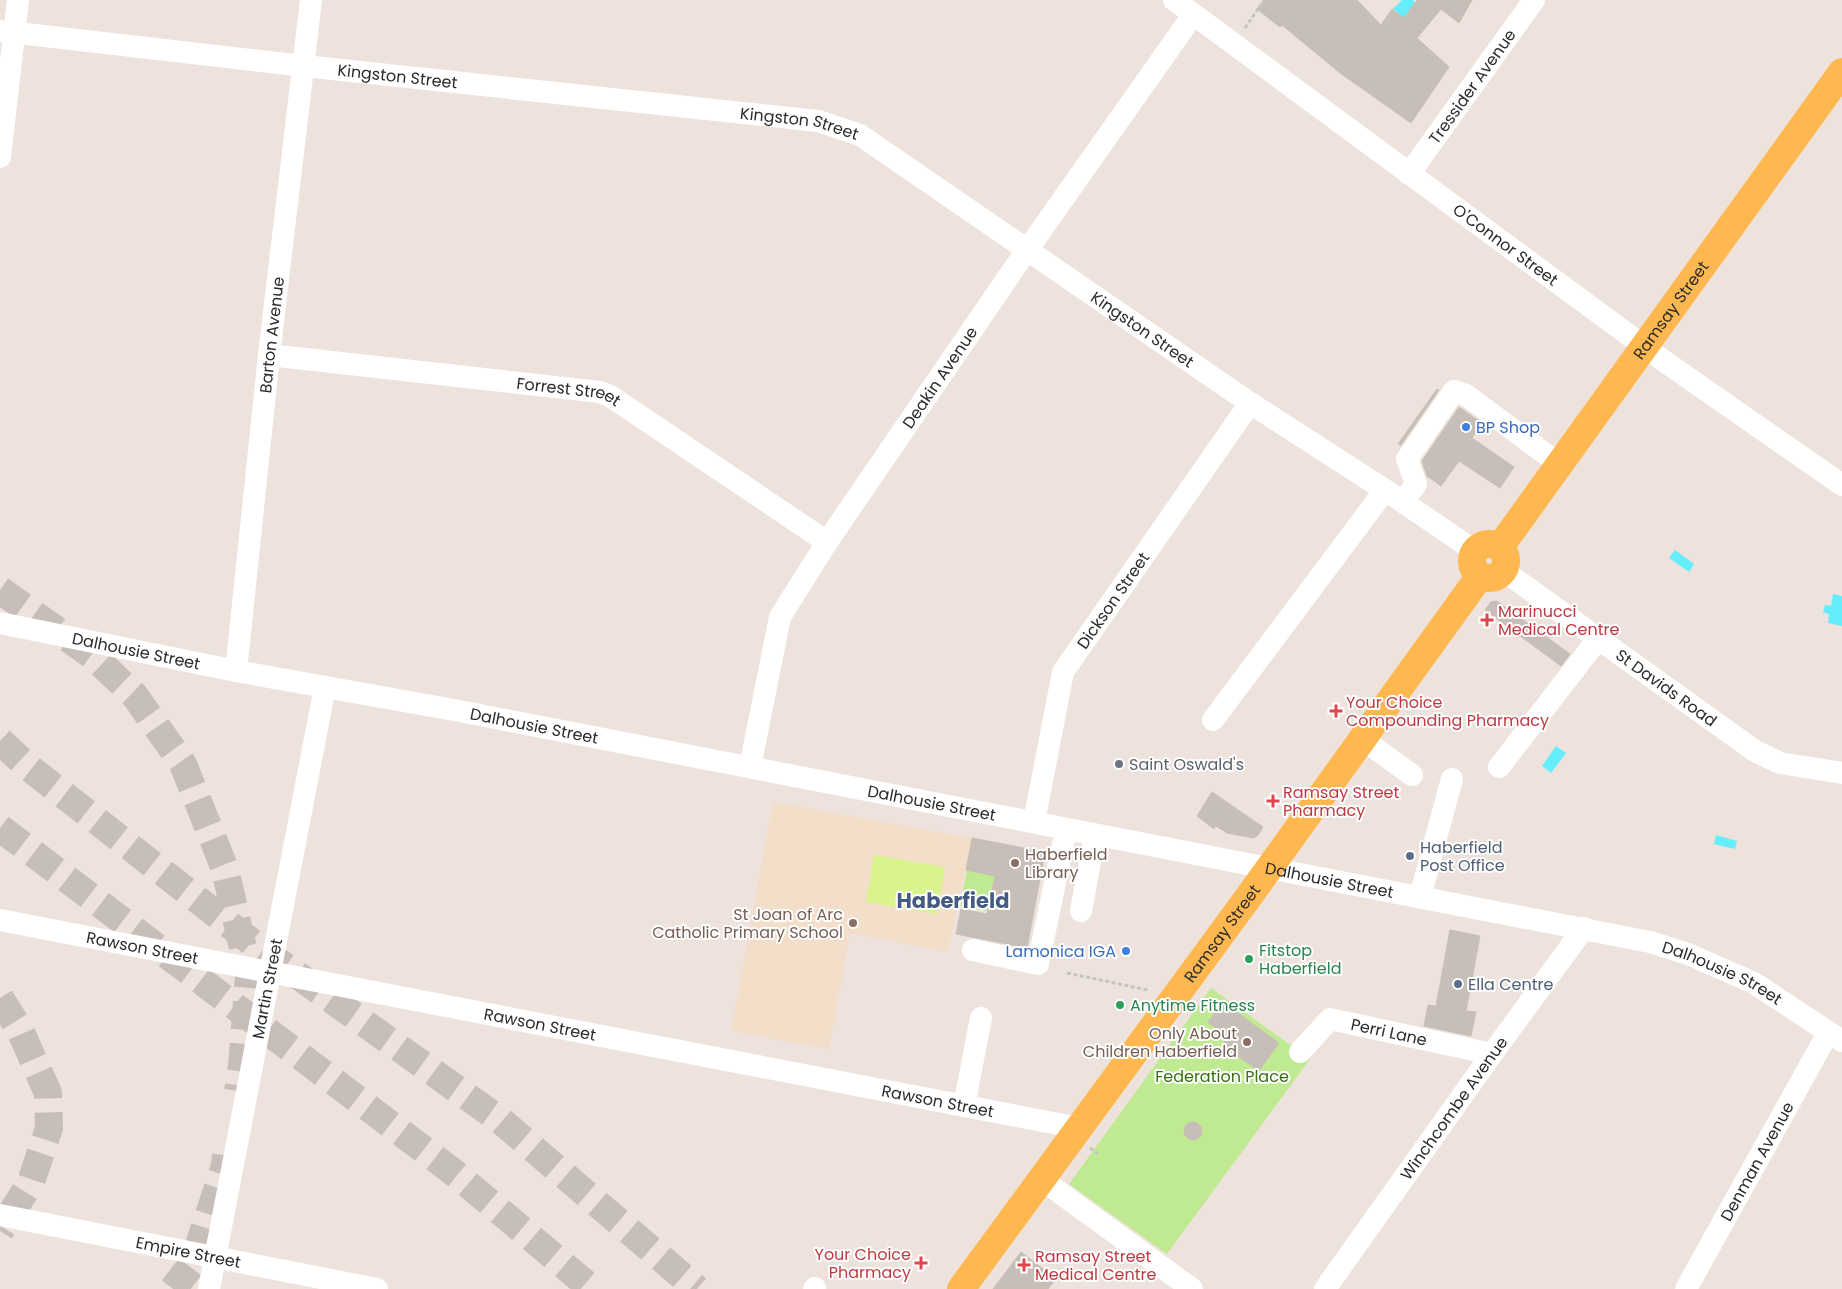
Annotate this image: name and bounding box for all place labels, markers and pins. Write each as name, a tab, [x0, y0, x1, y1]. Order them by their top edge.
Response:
place label: BP Shop	[1476, 416, 1540, 439]
marker: BP Shop	[1460, 421, 1472, 433]
place label: Marinucci Medical Centre	[1498, 600, 1619, 641]
marker: Marinucci Medical Centre	[1480, 613, 1494, 627]
place label: Your Choice Compounding Pharmacy	[1346, 691, 1549, 732]
marker: Your Choice Compounding Pharmacy	[1330, 705, 1342, 717]
place label: Saint Oswald's	[1129, 753, 1244, 776]
marker: Saint Oswald's	[1113, 758, 1125, 770]
place label: Ramsay Street Pharmacy	[1283, 781, 1399, 822]
marker: Ramsay Street Pharmacy	[1267, 795, 1279, 807]
place label: Haberfield Post Office	[1420, 836, 1505, 877]
place label: Haberfield Library	[1025, 843, 1107, 884]
marker: Haberfield Post Office	[1404, 850, 1416, 862]
marker: Haberfield Library	[1009, 857, 1021, 869]
place label: St Joan of Arc Catholic Primary School	[652, 903, 843, 944]
marker: St Joan of Arc Catholic Primary School	[847, 917, 859, 929]
place label: Fitstop Haberfield	[1259, 939, 1341, 980]
place label: Lamonica IGA	[1005, 940, 1116, 963]
marker: Lamonica IGA	[1120, 945, 1132, 957]
marker: Fitstop Haberfield	[1243, 953, 1255, 965]
place label: Ella Centre	[1468, 973, 1553, 996]
marker: Ella Centre	[1452, 978, 1464, 990]
place label: Anytime Fitness	[1130, 994, 1255, 1017]
marker: Anytime Fitness	[1114, 999, 1126, 1011]
place label: Only About Children Haberfield	[1083, 1022, 1237, 1063]
marker: Only About Children Haberfield	[1241, 1036, 1253, 1048]
place label: Your Choice Pharmacy	[815, 1243, 911, 1284]
place label: Ramsay Street Medical Centre	[1035, 1245, 1156, 1286]
marker: Your Choice Pharmacy	[915, 1257, 927, 1269]
marker: Ramsay Street Medical Centre	[1017, 1258, 1031, 1272]

